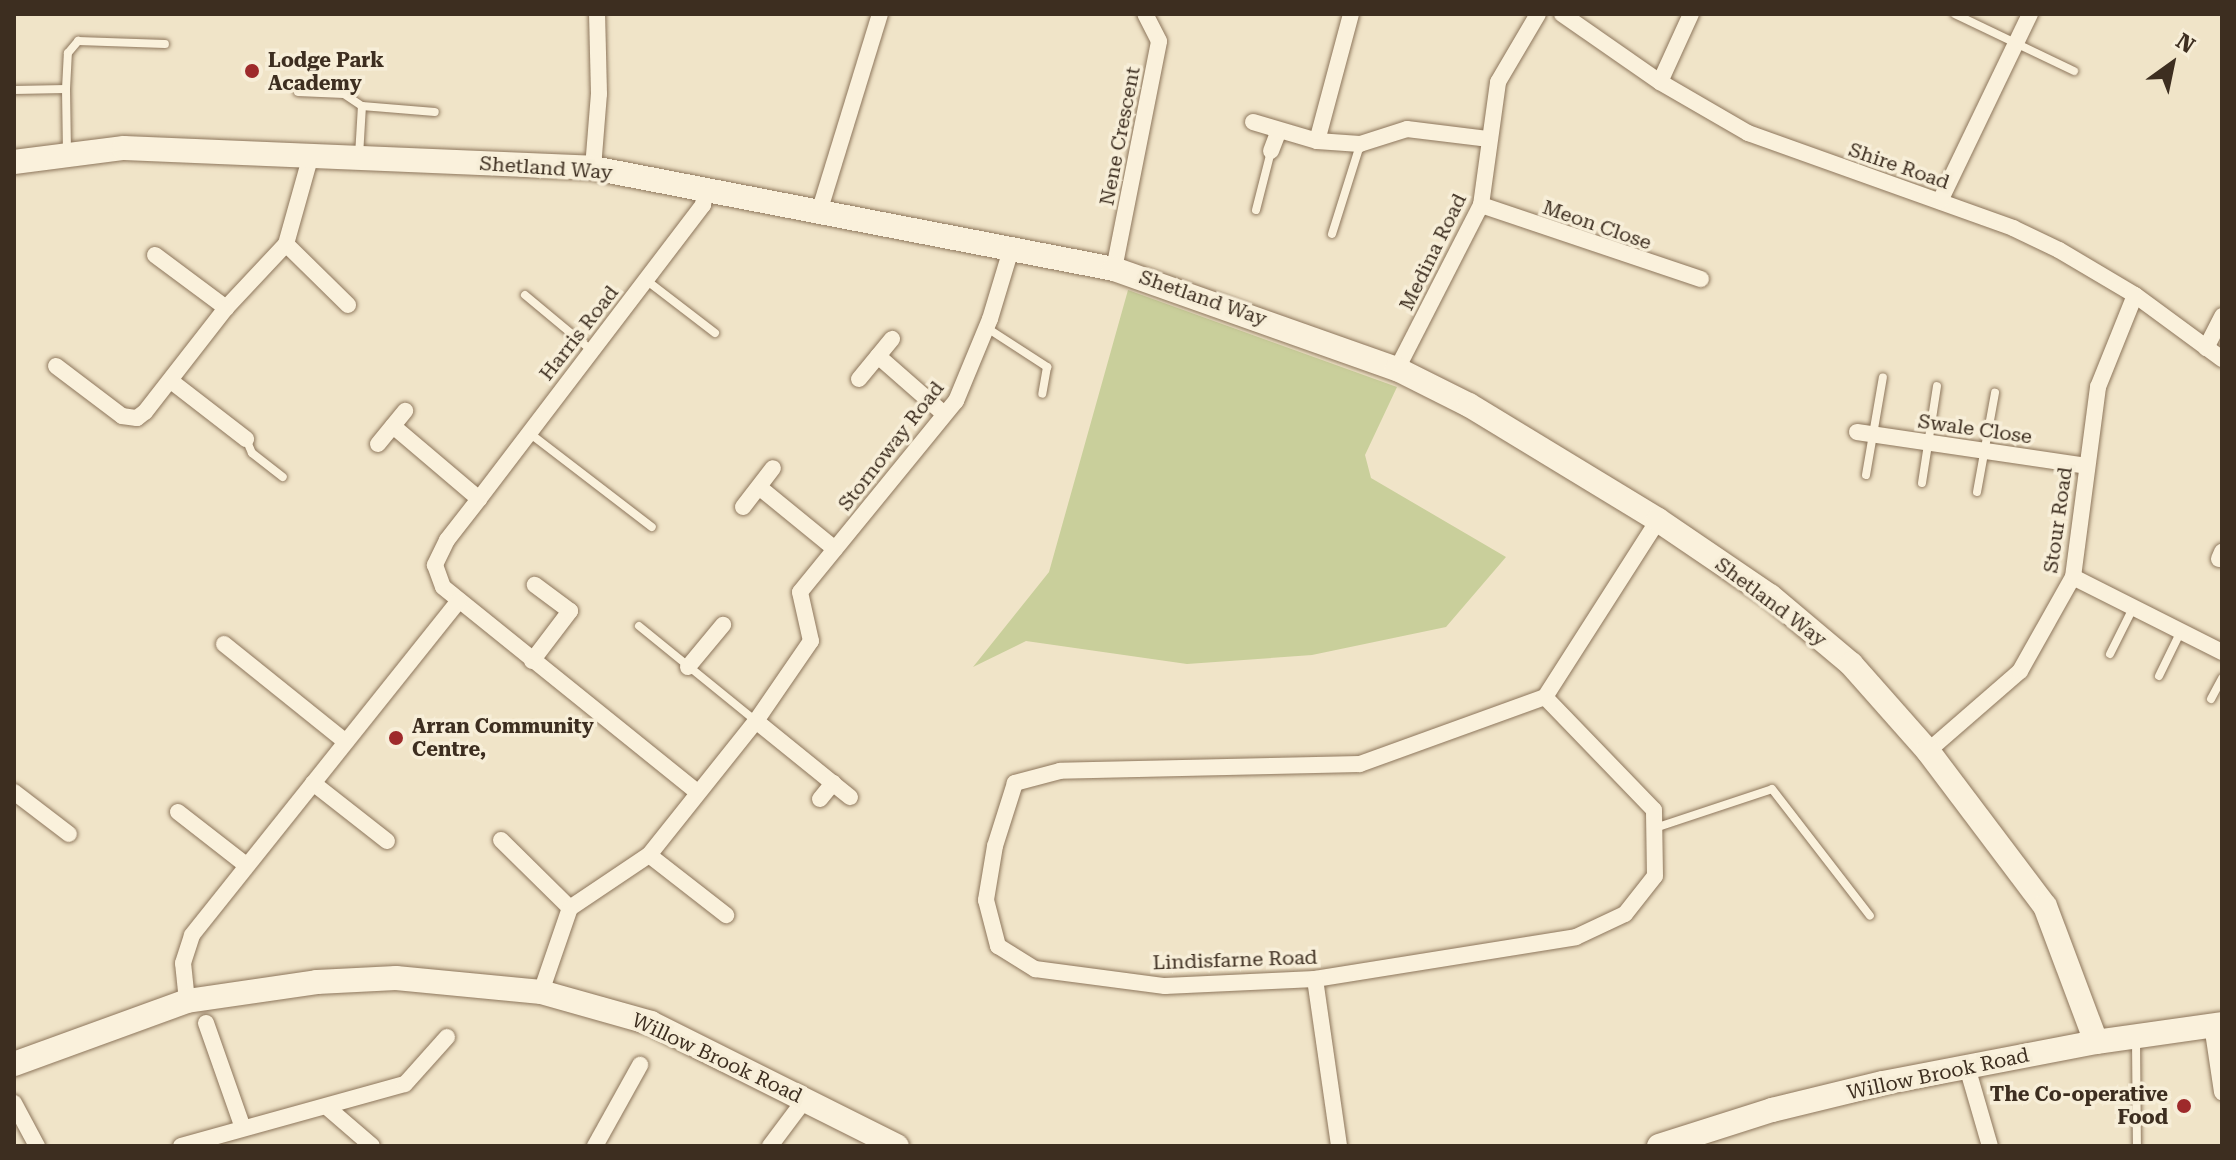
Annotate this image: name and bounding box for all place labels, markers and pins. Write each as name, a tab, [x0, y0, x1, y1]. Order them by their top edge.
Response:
place label: Lodge Park Academy	[268, 48, 384, 95]
marker: Lodge Park Academy	[243, 62, 261, 80]
place label: Arran Community Centre,	[412, 714, 594, 761]
marker: Arran Community Centre,	[387, 729, 405, 747]
place label: The Co-operative Food	[1990, 1082, 2168, 1129]
marker: The Co-operative Food	[2175, 1097, 2193, 1115]

